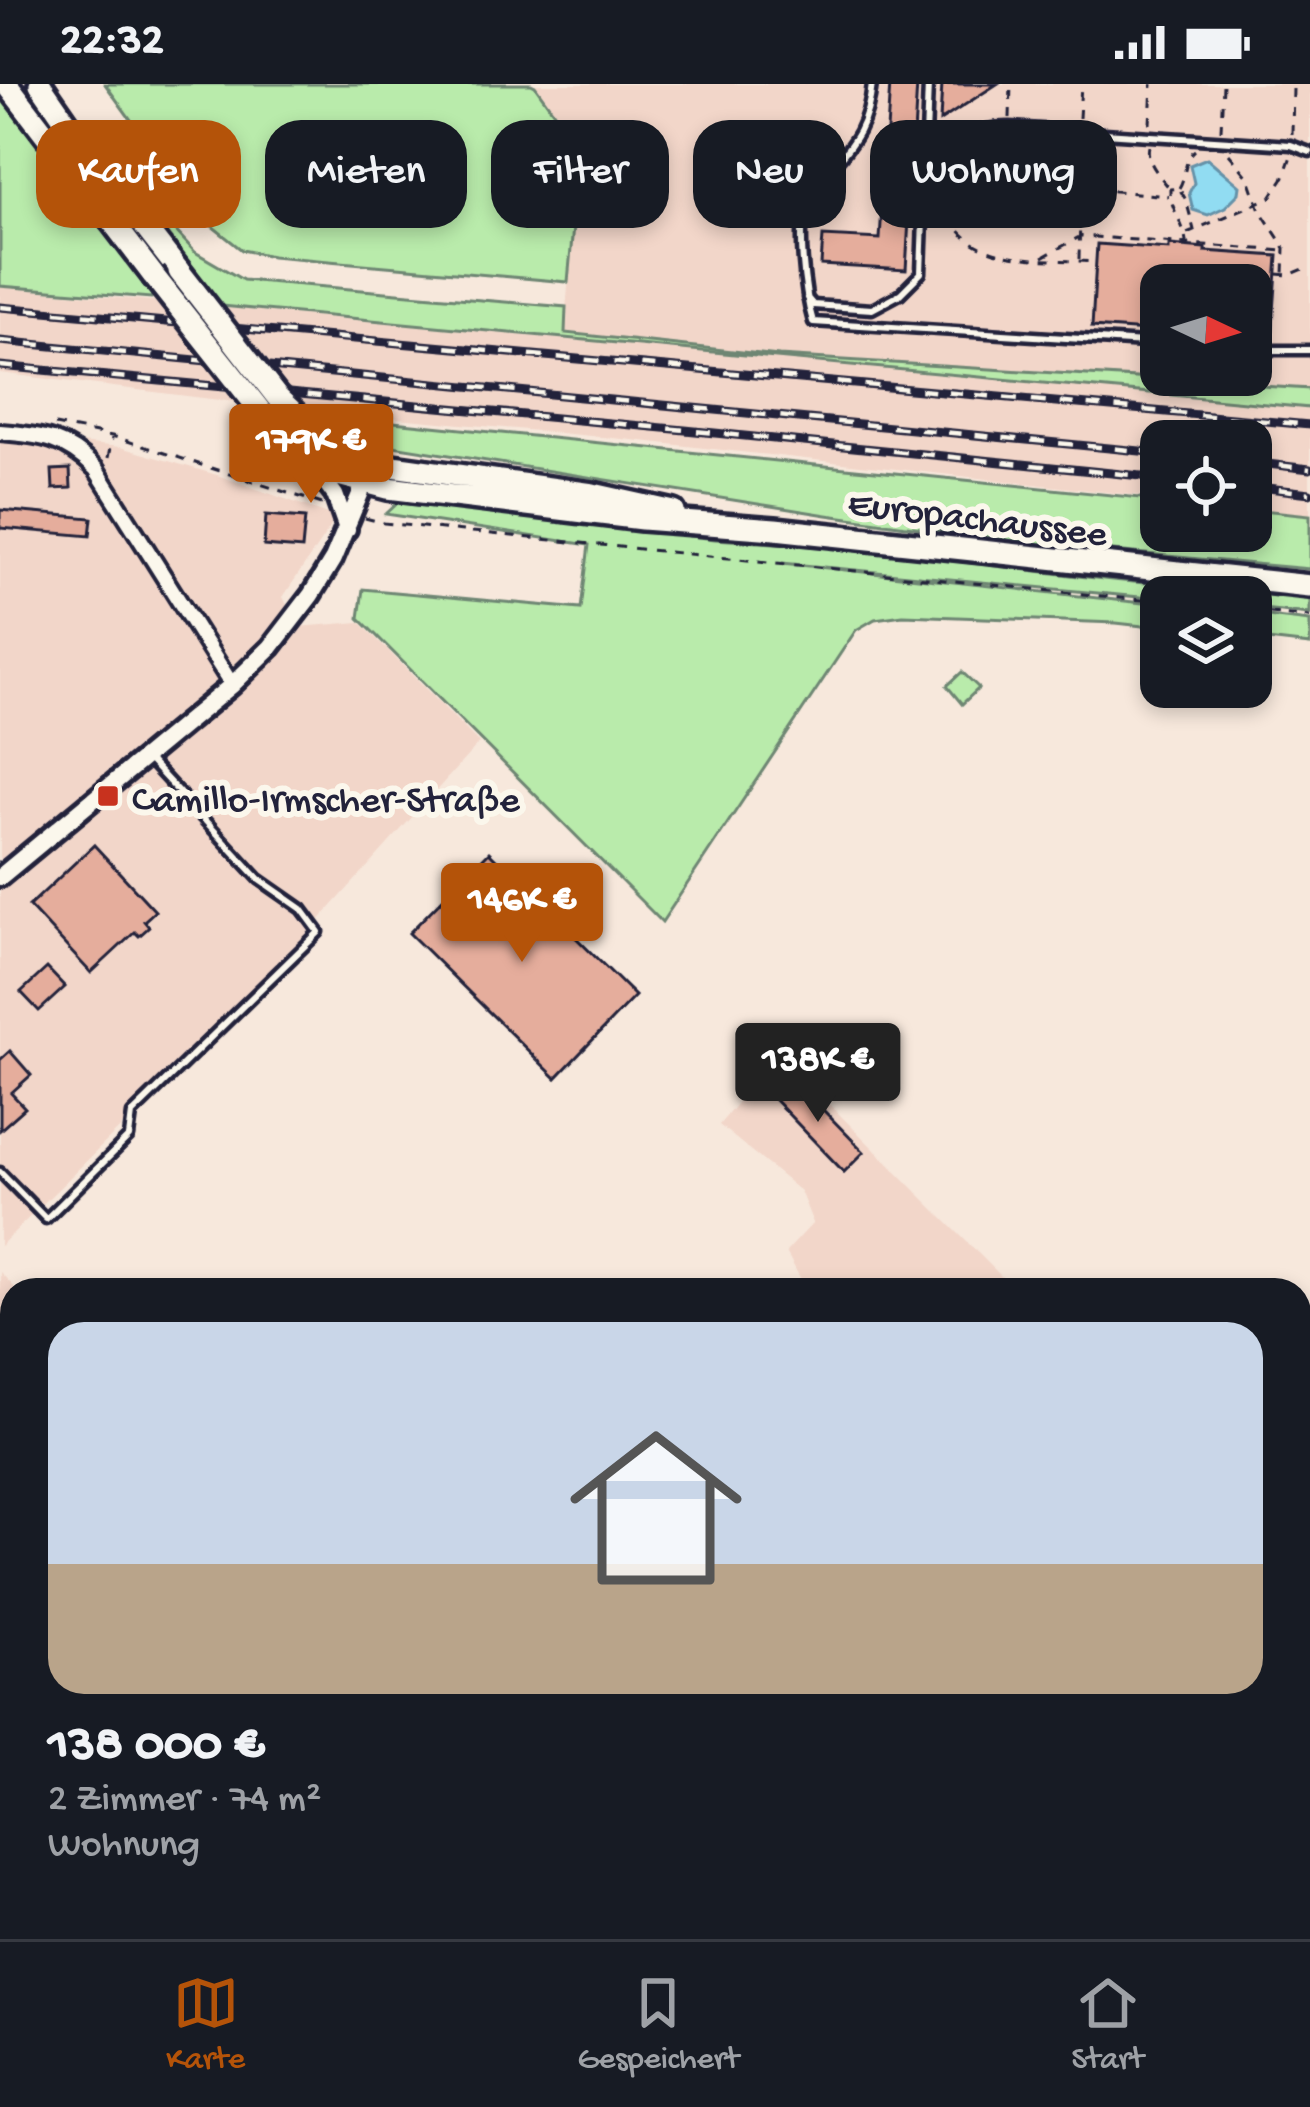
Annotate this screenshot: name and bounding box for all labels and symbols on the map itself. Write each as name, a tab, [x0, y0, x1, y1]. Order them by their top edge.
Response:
north arrow	[1140, 264, 1272, 396]
pin: 179K €	[213, 404, 409, 506]
street label: Europachaussee	[845, 483, 1110, 561]
place label: Camillo-Irmscher-Straße	[132, 780, 520, 826]
marker: Camillo-Irmscher-Straße	[95, 783, 121, 809]
pin: 146K €	[424, 863, 620, 965]
pin: 138K €	[720, 1023, 916, 1125]

